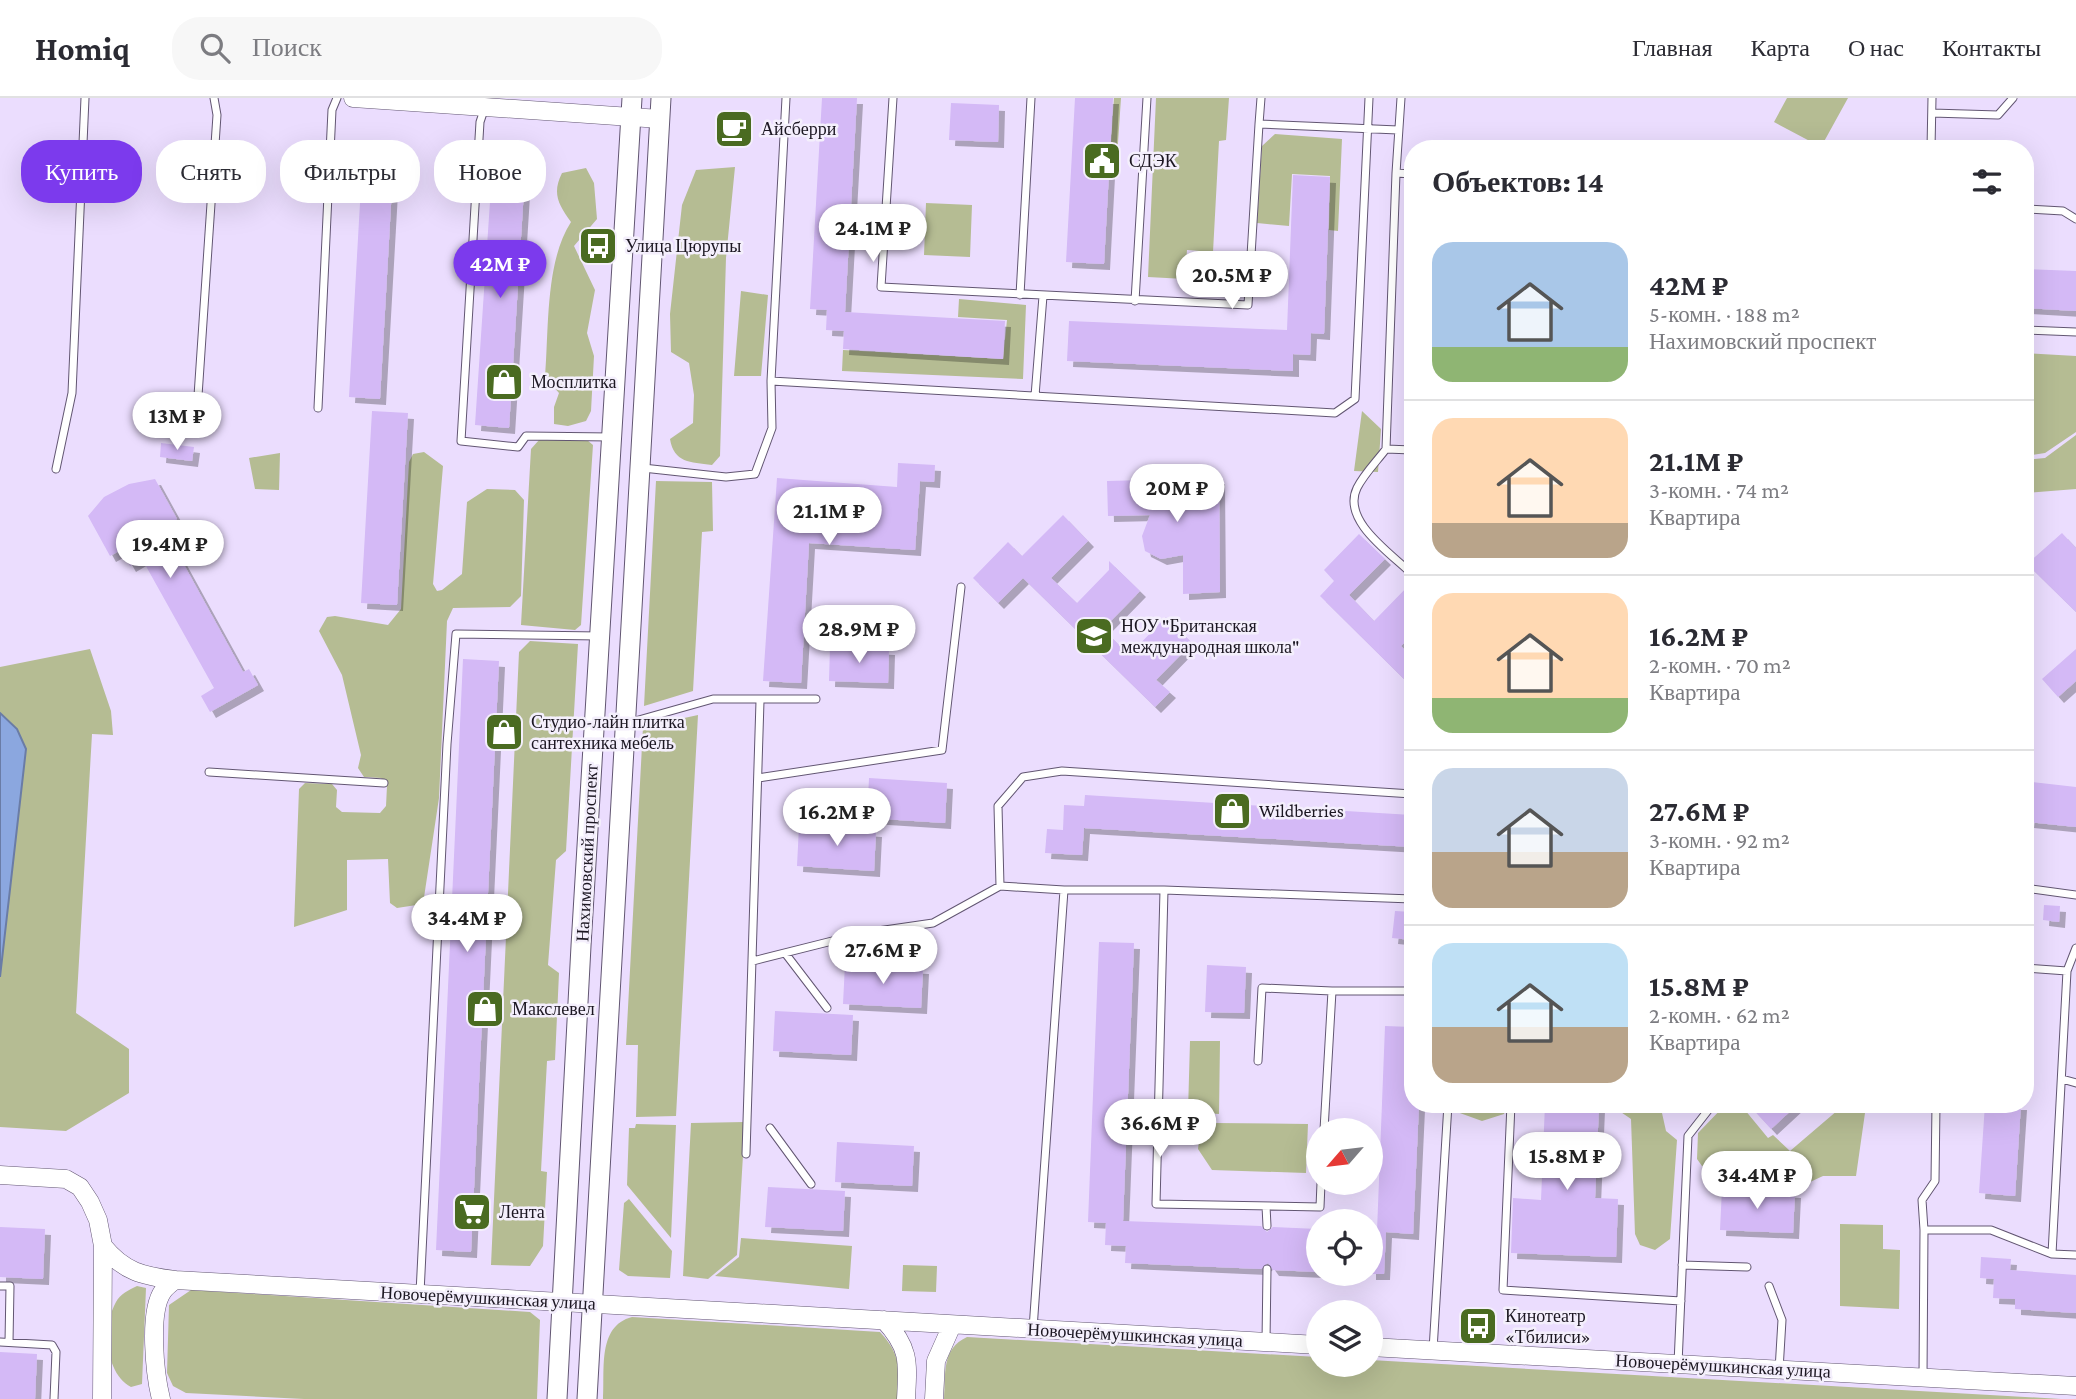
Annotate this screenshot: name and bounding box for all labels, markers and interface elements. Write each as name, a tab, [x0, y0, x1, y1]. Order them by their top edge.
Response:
search box	[172, 17, 662, 80]
icon: search	[196, 29, 234, 67]
text: Homiq	[35, 30, 130, 67]
text: Поиск	[252, 33, 322, 62]
text: Главная	[1632, 34, 1713, 61]
text: Карта	[1751, 34, 1810, 61]
text: О нас	[1848, 34, 1904, 61]
text: Контакты	[1942, 34, 2041, 61]
cafe icon: Айсберри	[713, 108, 755, 150]
place label: Айсберри	[761, 119, 837, 139]
chip: Купить	[21, 140, 142, 203]
chip: Снять	[156, 140, 266, 203]
chip: Фильтры	[280, 140, 420, 203]
chip: Новое	[434, 140, 546, 203]
public building icon: СДЭК	[1081, 140, 1123, 182]
place label: СДЭК	[1129, 151, 1178, 171]
icon: filters	[1968, 163, 2006, 201]
text: Объектов: 14	[1432, 165, 1604, 198]
pin: 24.1M ₽	[808, 204, 938, 264]
text: 24.1M ₽	[835, 214, 911, 240]
bus stop icon: Улица Цюрупы	[577, 225, 619, 267]
place label: Улица Цюрупы	[625, 236, 741, 256]
pin: 42M ₽	[451, 240, 549, 300]
text: 42M ₽	[469, 250, 531, 276]
pin: 20.5M ₽	[1167, 252, 1297, 311]
text: 20.5M ₽	[1192, 261, 1272, 287]
text: 42M ₽	[1649, 268, 1729, 301]
icon: home	[1488, 270, 1572, 354]
text: 5-комн. · 188 m²	[1649, 301, 1800, 327]
text: Нахимовский проспект	[1649, 328, 1876, 354]
shop icon: Мосплитка	[483, 361, 525, 403]
place label: Мосплитка	[531, 372, 617, 392]
pin: 13M ₽	[128, 392, 226, 452]
text: 13M ₽	[148, 402, 206, 428]
text: 21.1M ₽	[1649, 444, 1744, 477]
icon: home	[1488, 446, 1572, 530]
pin: 20M ₽	[1128, 464, 1226, 524]
text: 20M ₽	[1146, 474, 1208, 500]
text: 3-комн. · 74 m²	[1649, 477, 1789, 503]
pin: 21.1M ₽	[764, 488, 894, 547]
text: 21.1M ₽	[793, 497, 865, 523]
text: Квартира	[1649, 504, 1740, 530]
pin: 19.4M ₽	[105, 520, 235, 580]
text: 19.4M ₽	[132, 530, 208, 556]
pin: 28.9M ₽	[794, 606, 924, 665]
text: 28.9M ₽	[819, 615, 899, 641]
school or university icon: НОУ "Британская международная школа"	[1073, 615, 1115, 657]
place label: НОУ "Британская международная школа"	[1121, 616, 1299, 657]
text: 16.2M ₽	[1649, 619, 1748, 652]
icon: home	[1488, 621, 1572, 705]
text: 2-комн. · 70 m²	[1649, 652, 1791, 678]
text: Квартира	[1649, 679, 1740, 705]
shop icon: Студио-лайн плитка сантехника мебель	[483, 711, 525, 753]
place label: Студио-лайн плитка сантехника мебель	[531, 712, 685, 753]
street label: Нахимовский проспект	[572, 764, 602, 942]
pin: 16.2M ₽	[772, 788, 902, 848]
shop icon: Wildberries	[1211, 790, 1253, 832]
text: 27.6M ₽	[1649, 794, 1750, 827]
icon: home	[1488, 796, 1572, 880]
text: 16.2M ₽	[799, 798, 875, 824]
place label: Wildberries	[1259, 801, 1344, 821]
text: 3-комн. · 92 m²	[1649, 827, 1790, 853]
text: Квартира	[1649, 854, 1740, 880]
pin: 34.4M ₽	[402, 894, 532, 954]
text: 34.4M ₽	[427, 904, 507, 930]
pin: 27.6M ₽	[818, 926, 948, 986]
text: 27.6M ₽	[844, 936, 922, 962]
text: 15.8M ₽	[1649, 969, 1749, 1002]
icon: home	[1488, 971, 1572, 1055]
shop icon: Макслевел	[464, 988, 506, 1030]
place label: Макслевел	[512, 999, 595, 1019]
text: 2-комн. · 62 m²	[1649, 1002, 1790, 1028]
text: Квартира	[1649, 1029, 1740, 1055]
pin: 36.6M ₽	[1095, 1100, 1225, 1159]
text: 36.6M ₽	[1120, 1109, 1200, 1135]
north arrow	[1306, 1118, 1382, 1195]
map controls	[1306, 1118, 1383, 1377]
pin: 15.8M ₽	[1502, 1132, 1632, 1192]
text: 15.8M ₽	[1529, 1142, 1605, 1168]
pin: 34.4M ₽	[1692, 1152, 1822, 1211]
text: 34.4M ₽	[1717, 1161, 1797, 1187]
supermarket icon: Лента	[451, 1191, 493, 1233]
place label: Лента	[499, 1202, 545, 1222]
button: locate	[1306, 1209, 1383, 1286]
street label: Новочерёмушкинская улица	[380, 1282, 596, 1314]
button: layers	[1306, 1300, 1383, 1377]
bus stop icon: Кинотеатр «Тбилиси»	[1457, 1305, 1499, 1347]
place label: Кинотеатр «Тбилиси»	[1505, 1306, 1591, 1347]
street label: Новочерёмушкинская улица	[1027, 1319, 1243, 1351]
street label: Новочерёмушкинская улица	[1615, 1350, 1831, 1382]

